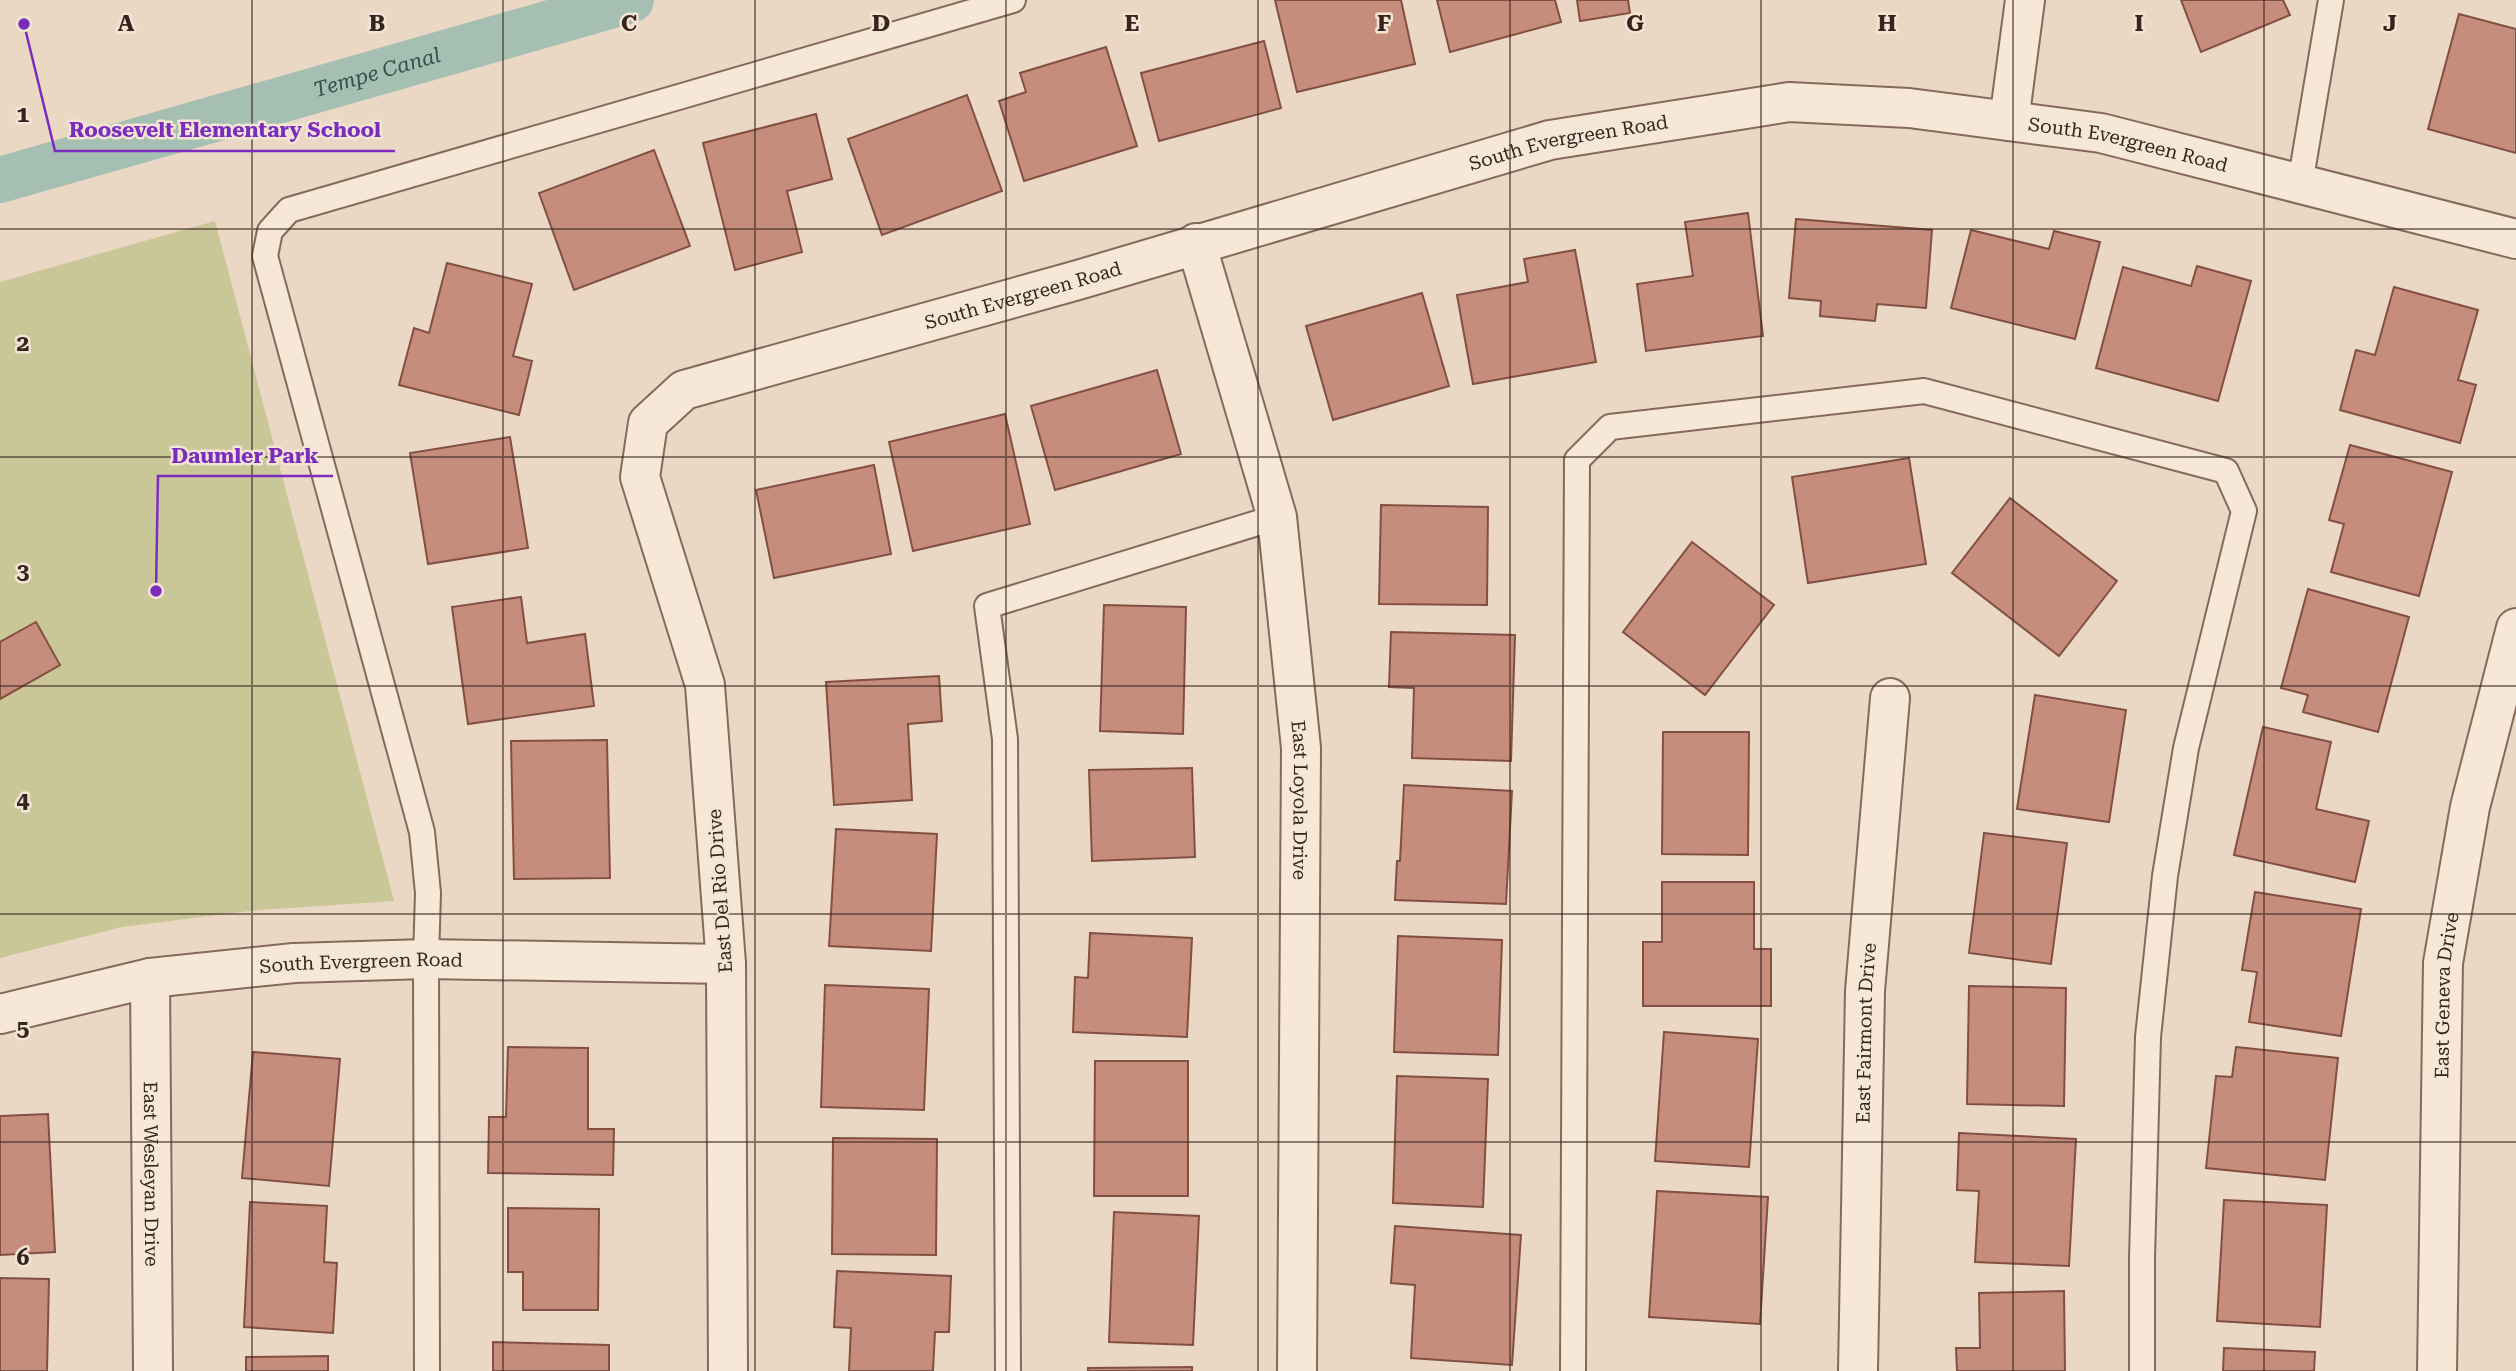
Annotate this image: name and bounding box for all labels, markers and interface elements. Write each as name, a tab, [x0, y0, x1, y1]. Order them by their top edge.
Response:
text: A	[118, 10, 135, 37]
text: B	[369, 10, 385, 37]
text: C	[621, 10, 637, 37]
text: D	[872, 10, 890, 37]
text: E	[1125, 10, 1139, 37]
text: F	[1377, 10, 1391, 37]
text: G	[1626, 10, 1644, 37]
text: H	[1878, 10, 1897, 37]
text: I	[2134, 10, 2144, 37]
text: J	[2383, 10, 2397, 37]
water label: Tempe Canal	[311, 43, 443, 102]
text: 1	[17, 101, 30, 128]
callout: Roosevelt Elementary School	[55, 109, 395, 151]
street label: South Evergreen Road	[1466, 110, 1670, 175]
street label: South Evergreen Road	[2027, 112, 2230, 176]
text: Roosevelt Elementary School	[69, 118, 381, 142]
street label: South Evergreen Road	[922, 256, 1124, 334]
text: 2	[17, 330, 29, 357]
callout: Daumler Park	[158, 434, 333, 476]
text: Daumler Park	[171, 444, 319, 468]
text: 3	[17, 558, 30, 585]
street label: East Loyola Drive	[1287, 719, 1313, 880]
text: 4	[17, 787, 30, 814]
street label: East Del Rio Drive	[703, 808, 737, 974]
street label: East Geneva Drive	[2430, 910, 2463, 1079]
street label: East Fairmont Drive	[1851, 942, 1881, 1124]
street label: South Evergreen Road	[258, 947, 463, 978]
text: 5	[17, 1015, 30, 1042]
street label: East Wesleyan Drive	[139, 1081, 164, 1267]
text: 6	[17, 1244, 30, 1271]

